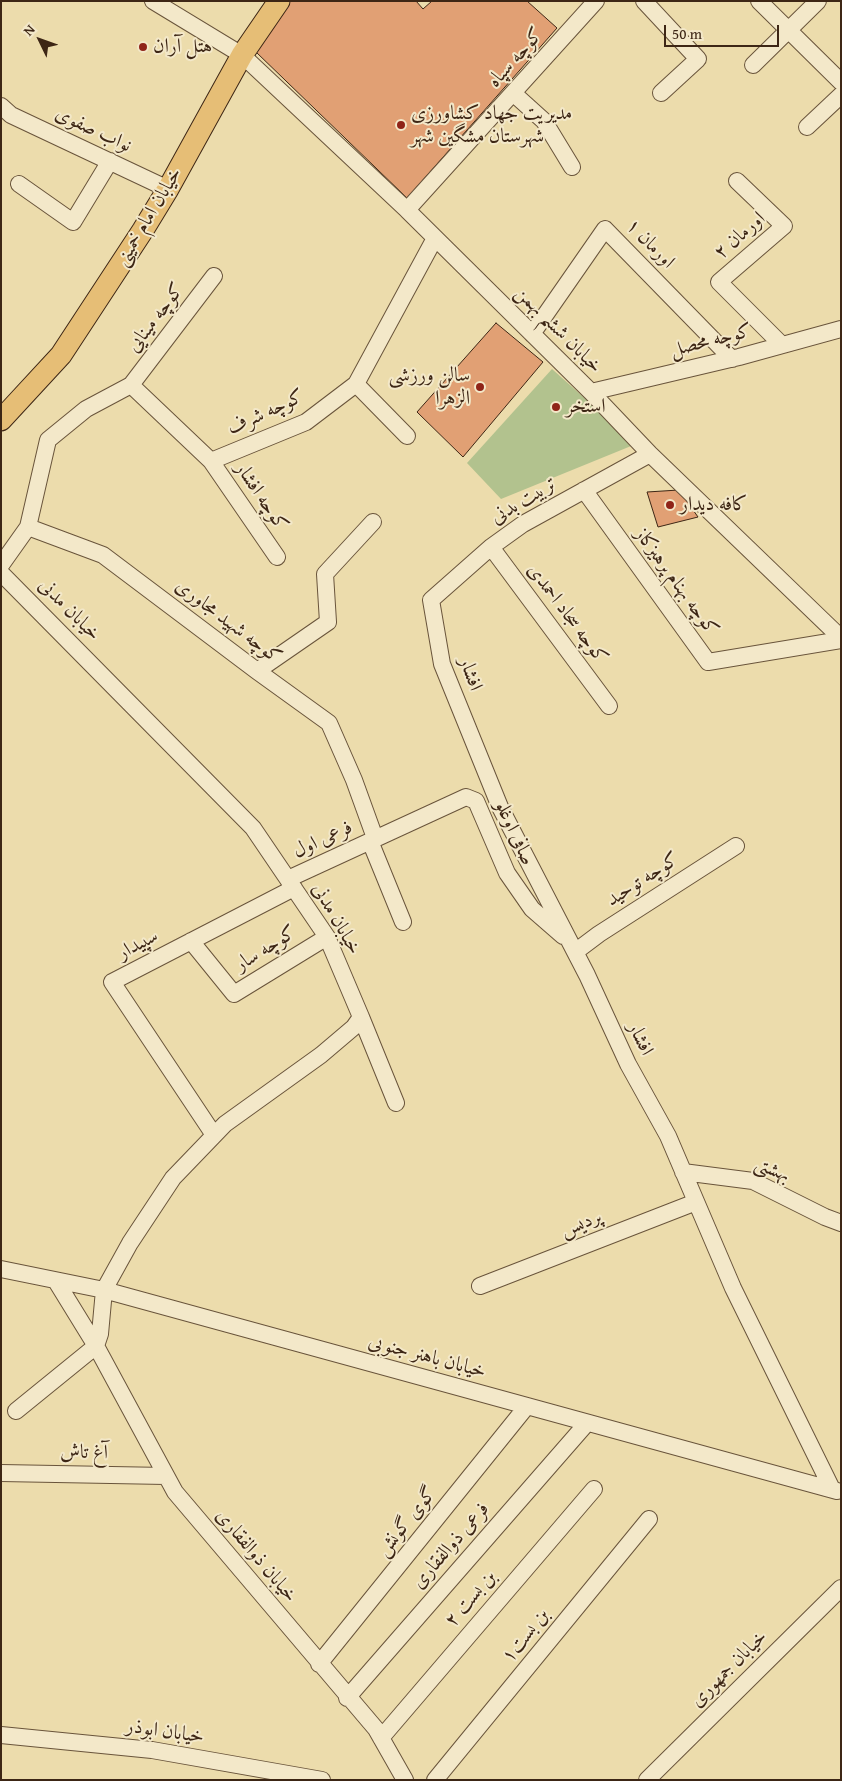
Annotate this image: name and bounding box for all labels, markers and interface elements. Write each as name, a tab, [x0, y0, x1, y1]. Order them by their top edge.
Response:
north arrow	[15, 15, 65, 65]
scale bar	[667, 15, 782, 47]
text: N	[18, 20, 39, 40]
street label: کوچه سپاه	[483, 23, 549, 93]
text: 50 m	[672, 23, 702, 44]
place label: هتل آران	[153, 35, 212, 59]
marker: هتل آران	[137, 41, 149, 53]
street label: نواب صفوی	[51, 102, 135, 158]
place label: مدیریت جهاد کشاورزی شهرستان مشگین شهر	[411, 102, 572, 149]
marker: مدیریت جهاد کشاورزی شهرستان مشگین شهر	[395, 119, 407, 131]
street label: خیابان امام خمینی	[110, 163, 188, 271]
street label: اورمان ۲	[709, 207, 771, 265]
street label: اورمان ۱	[620, 214, 680, 274]
street label: کوچه مینایی	[122, 278, 190, 358]
street label: خیابان ششم بهمن	[509, 281, 607, 379]
street label: کوچه محصل	[668, 319, 754, 363]
place label: سالن ورزشی الزهرا	[388, 364, 470, 411]
marker: سالن ورزشی الزهرا	[474, 381, 486, 393]
street label: کوچه شرف	[224, 385, 308, 441]
place label: استخر	[566, 395, 606, 419]
marker: استخر	[550, 401, 562, 413]
street label: کوچه افشار	[229, 458, 293, 536]
street label: تربیت بدنی	[486, 472, 562, 530]
place label: کافه دیدار	[680, 493, 748, 517]
marker: کافه دیدار	[664, 499, 676, 511]
street label: کوچه بهنام پرهیزکاز	[629, 523, 723, 641]
street label: کوچه سجاد احمدی	[521, 559, 613, 669]
street label: خیابان مدنی	[33, 574, 105, 646]
street label: کوچه شهید مجاوری	[170, 574, 286, 670]
street label: افشار	[453, 654, 487, 694]
street label: صافی اوغلو	[489, 797, 539, 869]
street label: فرعی اول	[289, 816, 357, 864]
street label: کوچه توحید	[602, 848, 684, 912]
street label: خیابان مدنی	[306, 879, 366, 959]
street label: کوچه سار	[231, 921, 301, 977]
street label: سپیدار	[113, 924, 163, 966]
street label: افشار	[622, 1018, 658, 1060]
street label: بهشتی	[751, 1152, 793, 1188]
street label: پردیس	[557, 1205, 605, 1243]
street label: خیابان باهنر جنوبی	[366, 1330, 488, 1384]
street label: آغ تاش	[60, 1441, 108, 1465]
street label: گوی گونش	[371, 1482, 443, 1562]
street label: فرعی ذوالفقاری	[407, 1498, 495, 1594]
street label: خیابان ذوالفقاری	[210, 1504, 302, 1608]
street label: بن بست ۲	[440, 1566, 502, 1632]
street label: بن بست۱	[497, 1604, 555, 1668]
street label: خیابان جمهوری	[685, 1625, 773, 1713]
street label: خیابان ابوذر	[124, 1715, 206, 1749]

